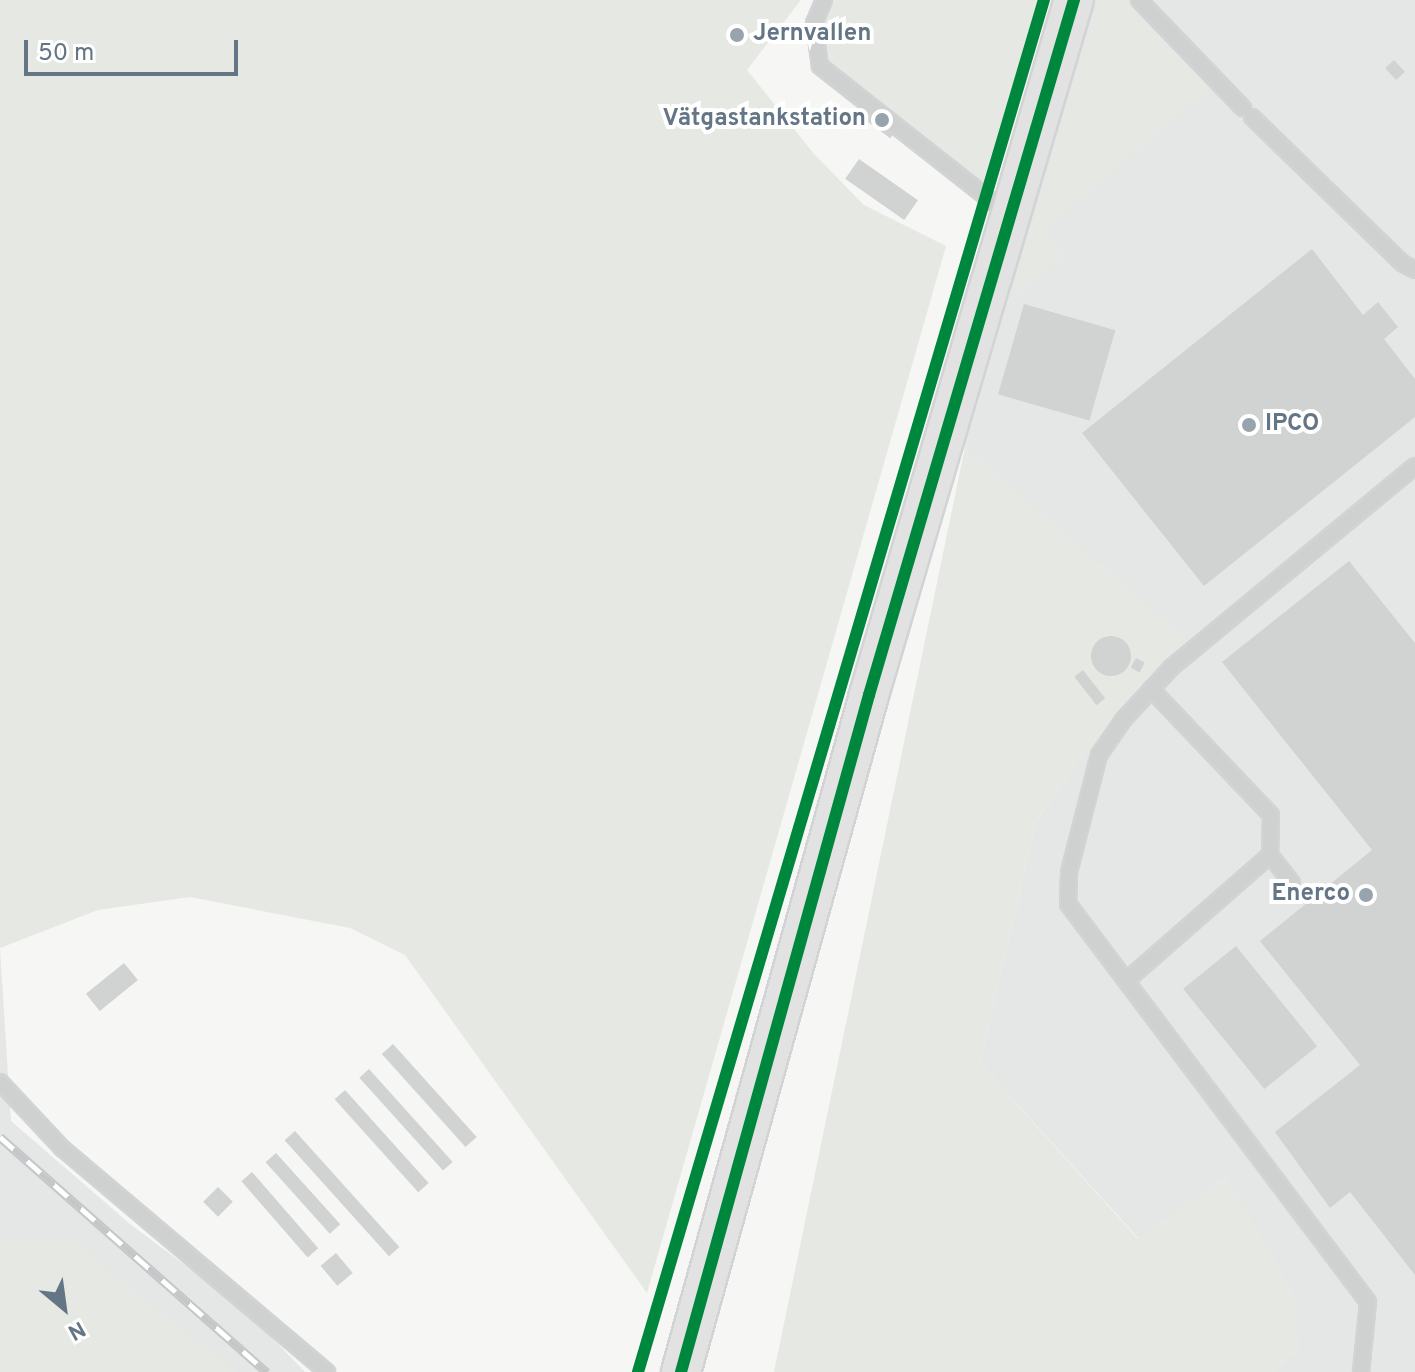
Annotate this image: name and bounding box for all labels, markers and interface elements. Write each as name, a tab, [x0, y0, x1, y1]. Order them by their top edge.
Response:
place label: Jernvallen	[753, 21, 871, 49]
scale bar	[28, 24, 242, 74]
marker: Jernvallen	[728, 26, 746, 44]
text: 50 m	[38, 39, 94, 69]
place label: Vätgastankstation	[663, 106, 866, 134]
marker: Vätgastankstation	[873, 111, 891, 129]
place label: IPCO	[1265, 411, 1319, 439]
marker: IPCO	[1240, 416, 1258, 434]
place label: Enerco	[1271, 881, 1350, 909]
marker: Enerco	[1357, 886, 1375, 904]
north arrow	[24, 1268, 104, 1348]
text: N	[62, 1314, 89, 1345]

